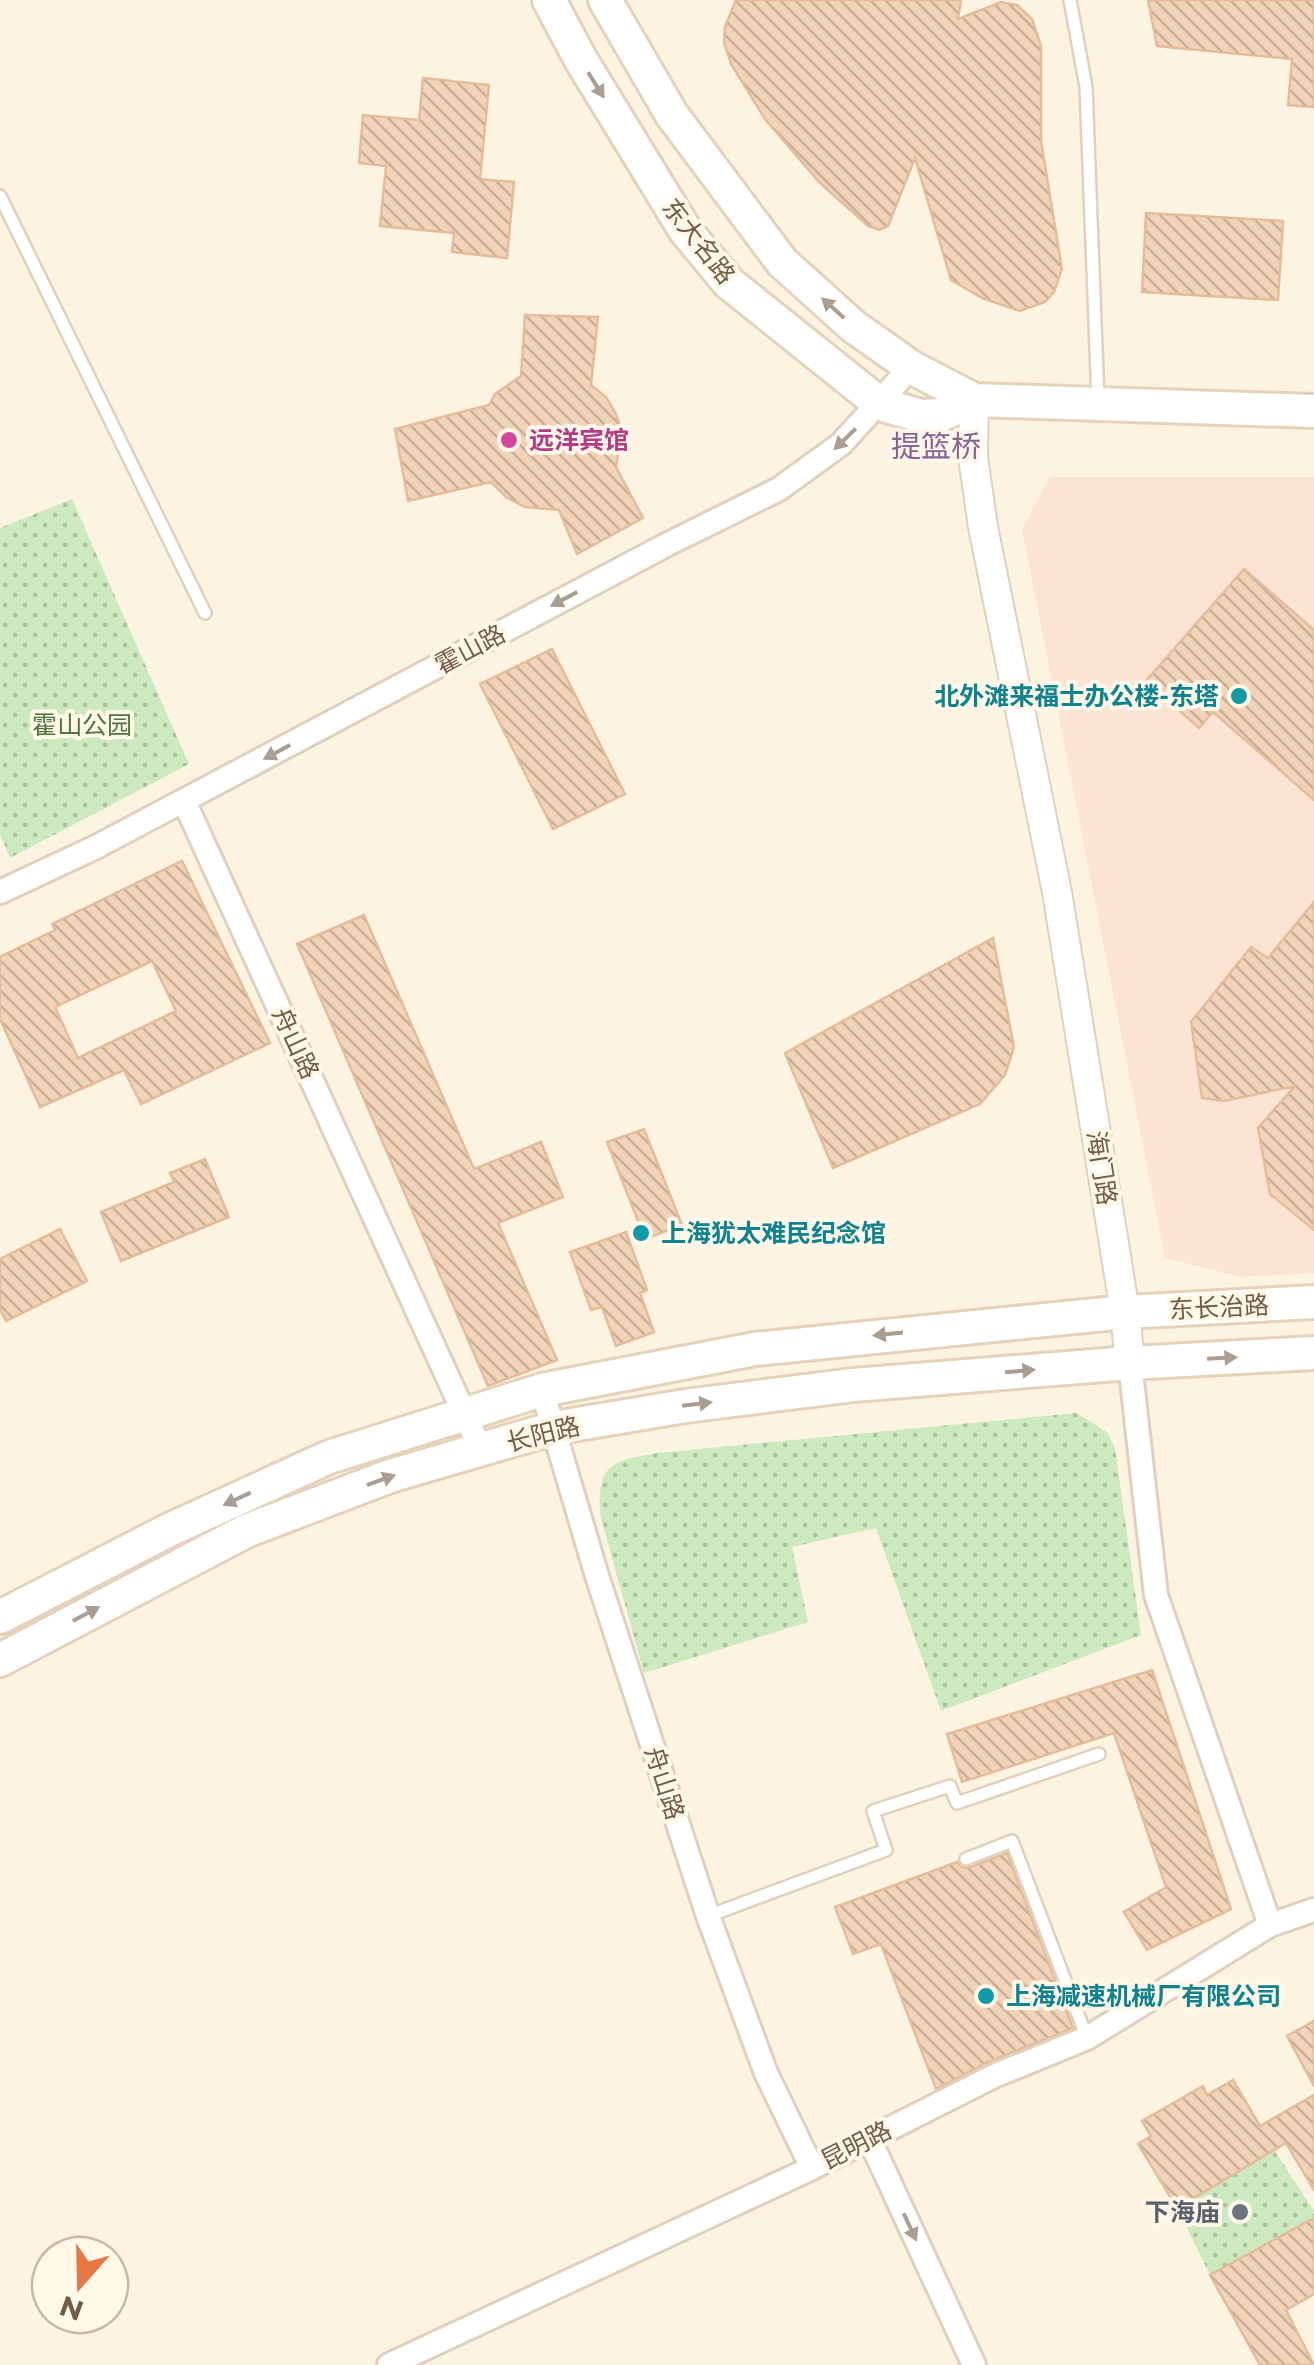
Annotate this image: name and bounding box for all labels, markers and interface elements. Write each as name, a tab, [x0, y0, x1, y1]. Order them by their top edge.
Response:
one-way arrow	[587, 71, 604, 99]
street label: 东大名路	[656, 192, 742, 290]
one-way arrow	[821, 297, 845, 320]
place label: 远洋宾馆	[529, 425, 629, 455]
one-way arrow	[834, 427, 858, 450]
district label: 提篮桥	[891, 428, 981, 465]
marker: 远洋宾馆	[498, 429, 520, 451]
one-way arrow	[549, 590, 578, 607]
street label: 霍山路	[430, 618, 510, 680]
place label: 北外滩来福士办公楼-东塔	[934, 681, 1219, 711]
marker: 北外滩来福士办公楼-东塔	[1228, 685, 1250, 707]
park label: 霍山公园	[32, 710, 132, 740]
one-way arrow	[263, 743, 292, 760]
street label: 舟山路	[267, 1003, 325, 1083]
street label: 海门路	[1081, 1129, 1123, 1207]
place label: 上海犹太难民纪念馆	[661, 1218, 886, 1248]
marker: 上海犹太难民纪念馆	[630, 1222, 652, 1244]
street label: 东长治路	[1168, 1289, 1270, 1325]
one-way arrow	[872, 1326, 904, 1342]
one-way arrow	[1206, 1350, 1238, 1366]
one-way arrow	[1005, 1363, 1036, 1379]
one-way arrow	[681, 1396, 713, 1412]
street label: 长阳路	[503, 1410, 583, 1458]
one-way arrow	[367, 1472, 397, 1487]
one-way arrow	[222, 1491, 252, 1507]
one-way arrow	[72, 1606, 101, 1623]
street label: 舟山路	[639, 1743, 691, 1823]
place label: 上海减速机械厂有限公司	[1006, 1981, 1281, 2011]
marker: 上海减速机械厂有限公司	[975, 1985, 997, 2007]
street label: 昆明路	[816, 2115, 896, 2175]
place label: 下海庙	[1145, 2197, 1220, 2227]
marker: 下海庙	[1229, 2201, 1251, 2223]
one-way arrow	[902, 2212, 918, 2241]
north arrow	[30, 2235, 130, 2335]
text: N	[55, 2289, 88, 2328]

